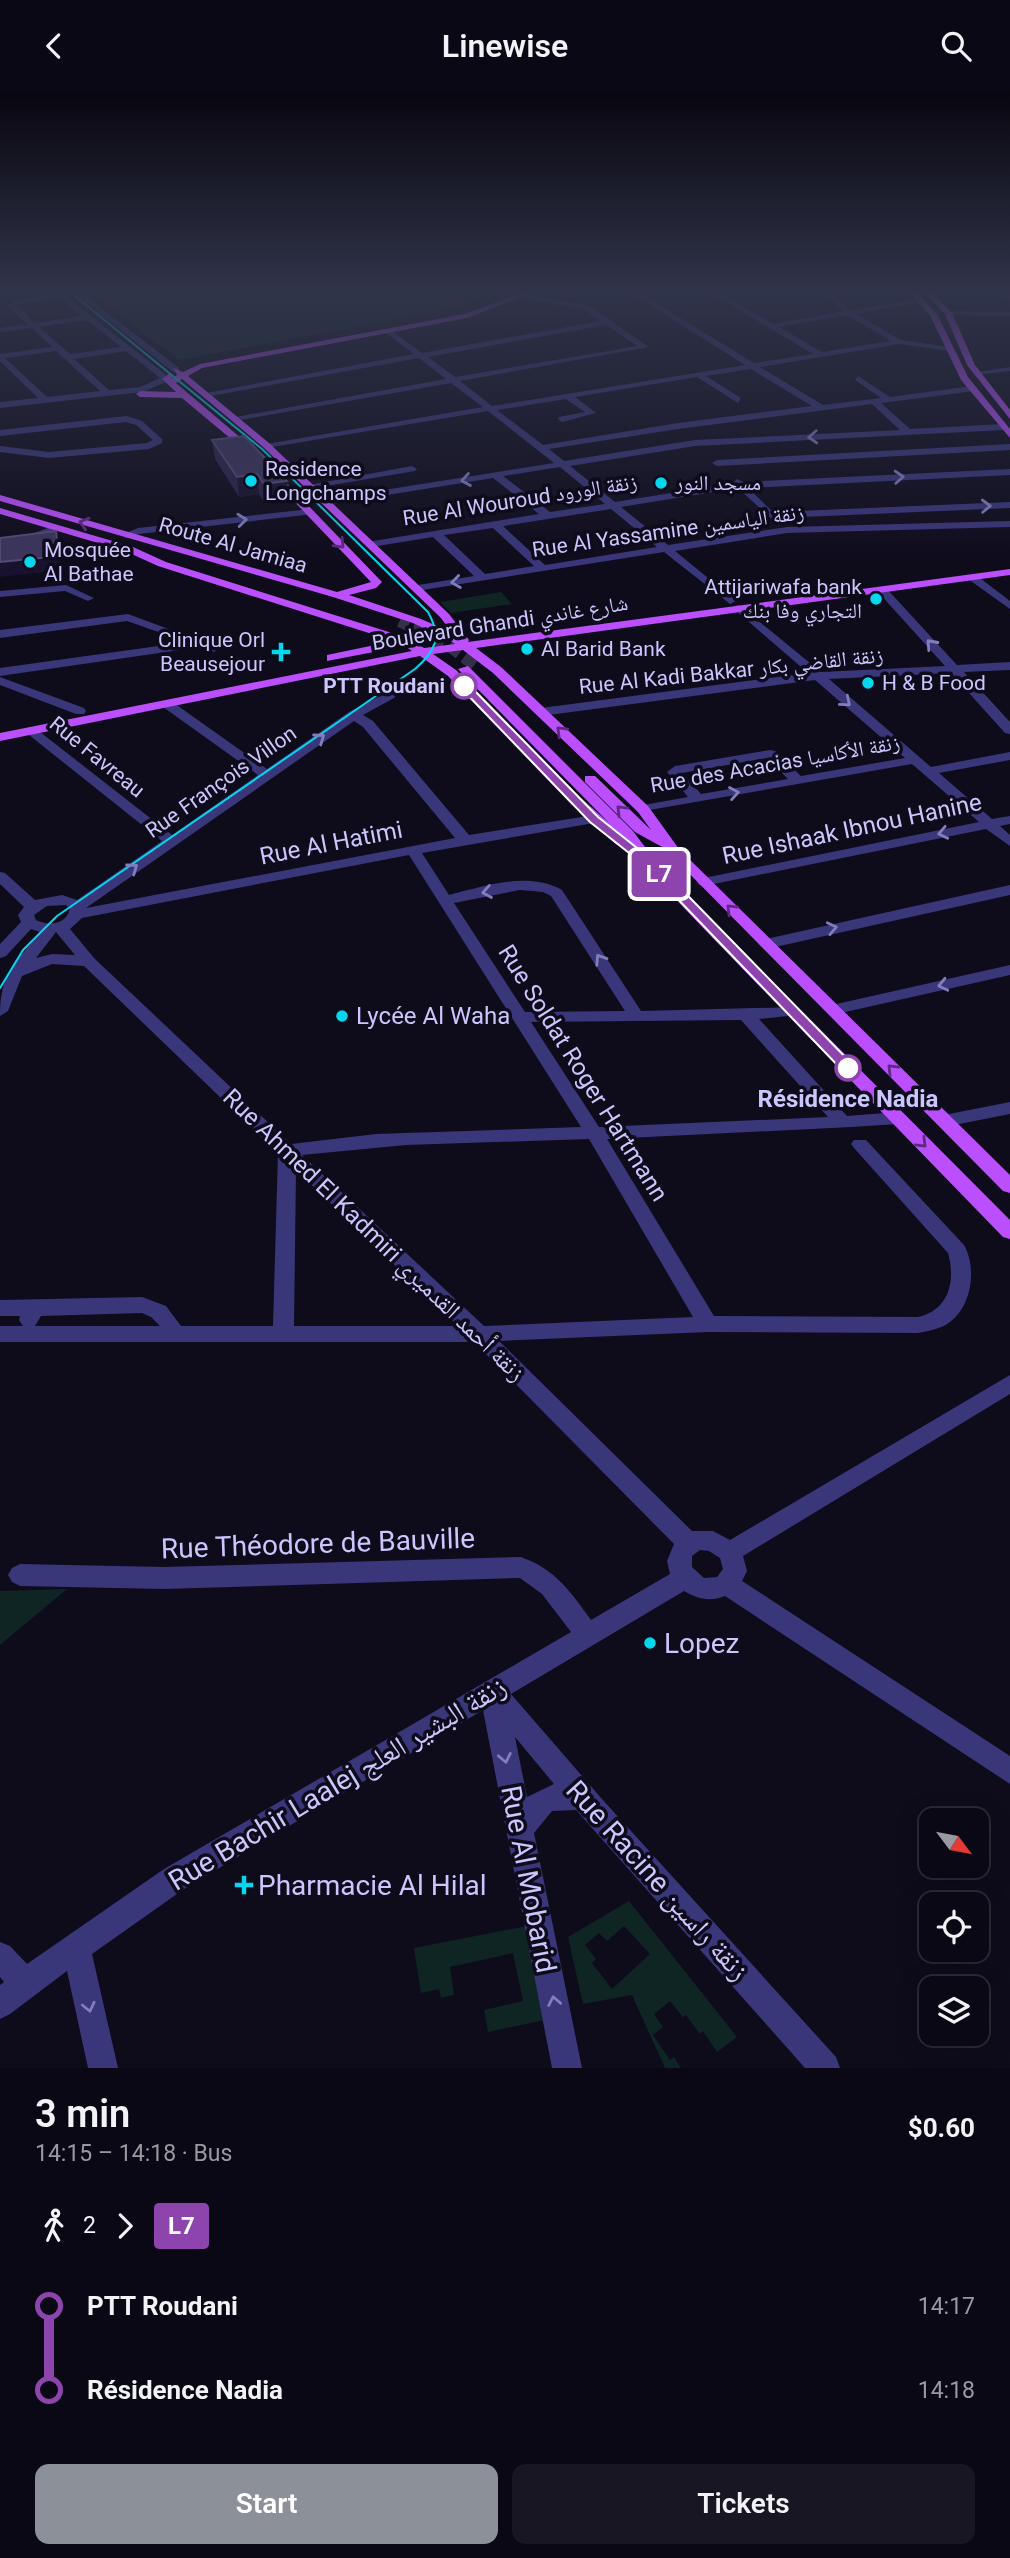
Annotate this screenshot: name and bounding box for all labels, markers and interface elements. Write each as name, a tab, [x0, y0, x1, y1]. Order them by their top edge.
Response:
icon: back	[35, 27, 73, 65]
text: Linewise	[442, 27, 568, 65]
icon: search	[937, 27, 975, 65]
one-way arrow	[807, 429, 818, 444]
place label: Residence Longchamps	[265, 457, 387, 505]
street label: Rue Al Wouroud زنقة الورود	[401, 470, 639, 530]
one-way arrow	[894, 470, 905, 485]
place label: مسجد النور	[674, 471, 761, 495]
one-way arrow	[460, 472, 472, 487]
marker: Residence Longchamps	[243, 473, 259, 489]
marker: مسجد النور	[653, 475, 669, 491]
one-way arrow	[981, 499, 992, 514]
street label: Rue Al Yassamine زنقة الياسمين	[531, 500, 806, 563]
street label: Route Al Jamiaa	[156, 512, 310, 578]
one-way arrow	[236, 512, 248, 527]
one-way arrow	[79, 516, 91, 531]
one-way arrow	[331, 536, 344, 549]
place label: Mosquée Al Bathae	[44, 538, 134, 586]
marker: Mosquée Al Bathae	[22, 554, 38, 570]
one-way arrow	[450, 574, 462, 589]
place label: Attijariwafa bank التجاري وفا بنك	[704, 575, 862, 627]
street label: Boulevard Ghandi شارع غاندي	[370, 591, 630, 659]
marker: Attijariwafa bank التجاري وفا بنك	[868, 591, 884, 607]
place label: Clinique Orl Beausejour	[158, 628, 265, 676]
place label: Al Barid Bank	[541, 637, 666, 661]
one-way arrow	[927, 639, 939, 652]
marker: Al Barid Bank	[519, 641, 535, 657]
marker: Clinique Orl Beausejour	[271, 642, 291, 662]
street label: Rue Al Kadi Bakkar زنقة القاضي بكار	[578, 643, 885, 703]
place label: H & B Food	[882, 671, 986, 695]
marker: PTT Roudani	[451, 673, 477, 699]
place label: PTT Roudani	[323, 674, 445, 698]
marker: H & B Food	[860, 675, 876, 691]
one-way arrow	[838, 693, 850, 706]
street label: Rue Favreau	[45, 712, 149, 802]
street label: Rue François Villon	[141, 721, 301, 843]
one-way arrow	[556, 727, 569, 740]
street label: Rue des Acacias زنقة الأكاسيا	[648, 730, 902, 798]
one-way arrow	[312, 734, 325, 746]
one-way arrow	[728, 786, 740, 801]
street label: Rue Ishaak Ibnou Hanine	[720, 788, 984, 870]
one-way arrow	[617, 805, 630, 818]
street label: Rue Al Hatimi	[257, 815, 405, 871]
one-way arrow	[937, 825, 949, 840]
line badge: L7	[628, 851, 690, 897]
text: L7	[646, 860, 672, 888]
one-way arrow	[126, 863, 139, 876]
one-way arrow	[481, 884, 493, 899]
one-way arrow	[726, 904, 739, 917]
one-way arrow	[826, 922, 838, 937]
street label: Rue Soldat Roger Hartmann	[492, 940, 674, 1206]
one-way arrow	[595, 954, 608, 967]
one-way arrow	[937, 977, 949, 992]
place label: Lycée Al Waha	[356, 1002, 510, 1030]
marker: Lycée Al Waha	[334, 1008, 350, 1024]
marker: Résidence Nadia	[835, 1055, 861, 1081]
one-way arrow	[887, 1065, 900, 1078]
street label: Rue Ahmed El Kadmiri زنقة أحمد القدميري	[214, 1083, 531, 1391]
place label: Résidence Nadia	[758, 1085, 939, 1113]
one-way arrow	[913, 1134, 926, 1147]
street label: Rue Théodore de Bauville	[160, 1522, 476, 1565]
place label: Lopez	[664, 1627, 740, 1660]
marker: Lopez	[642, 1635, 658, 1651]
street label: Rue Bachir Laalej زنقة البشير العلج	[163, 1669, 512, 1898]
one-way arrow	[497, 1752, 512, 1764]
street label: Rue Racine زنقة راسين	[559, 1774, 756, 1988]
street label: Rue Al Mobarid	[494, 1783, 563, 1975]
north arrow	[919, 1808, 989, 1878]
map controls	[919, 1808, 989, 2046]
place label: Pharmacie Al Hilal	[258, 1869, 487, 1902]
marker: Pharmacie Al Hilal	[236, 1877, 252, 1893]
button: locate	[919, 1892, 989, 1962]
button: layers	[919, 1976, 989, 2046]
one-way arrow	[547, 1995, 562, 2007]
one-way arrow	[81, 2001, 96, 2013]
text: 3 min	[35, 2092, 130, 2136]
text: $0.60	[908, 2113, 975, 2143]
text: 14:15 – 14:18 · Bus	[35, 2140, 232, 2167]
icon: walk	[35, 2207, 73, 2245]
icon: forward	[106, 2207, 144, 2245]
text: 2	[83, 2212, 96, 2239]
text: L7	[168, 2212, 195, 2240]
text: PTT Roudani	[87, 2291, 238, 2321]
text: 14:17	[918, 2293, 975, 2320]
text: Résidence Nadia	[87, 2375, 283, 2405]
text: 14:18	[918, 2377, 975, 2404]
button: Start	[35, 2464, 498, 2544]
button: Tickets	[512, 2464, 975, 2544]

